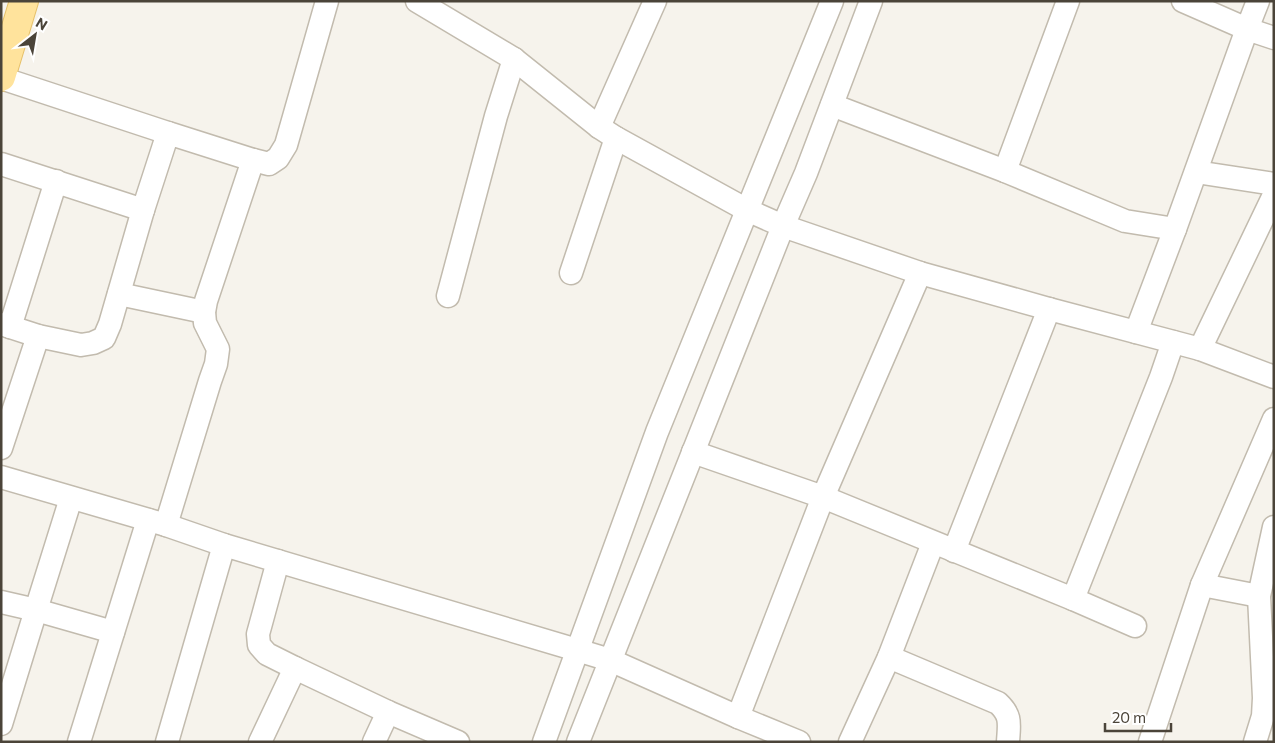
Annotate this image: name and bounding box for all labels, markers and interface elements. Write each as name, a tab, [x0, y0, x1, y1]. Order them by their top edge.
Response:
north arrow	[10, 10, 60, 60]
text: N	[33, 13, 51, 33]
scale bar	[1105, 700, 1171, 732]
text: 20 m	[1112, 708, 1146, 726]

